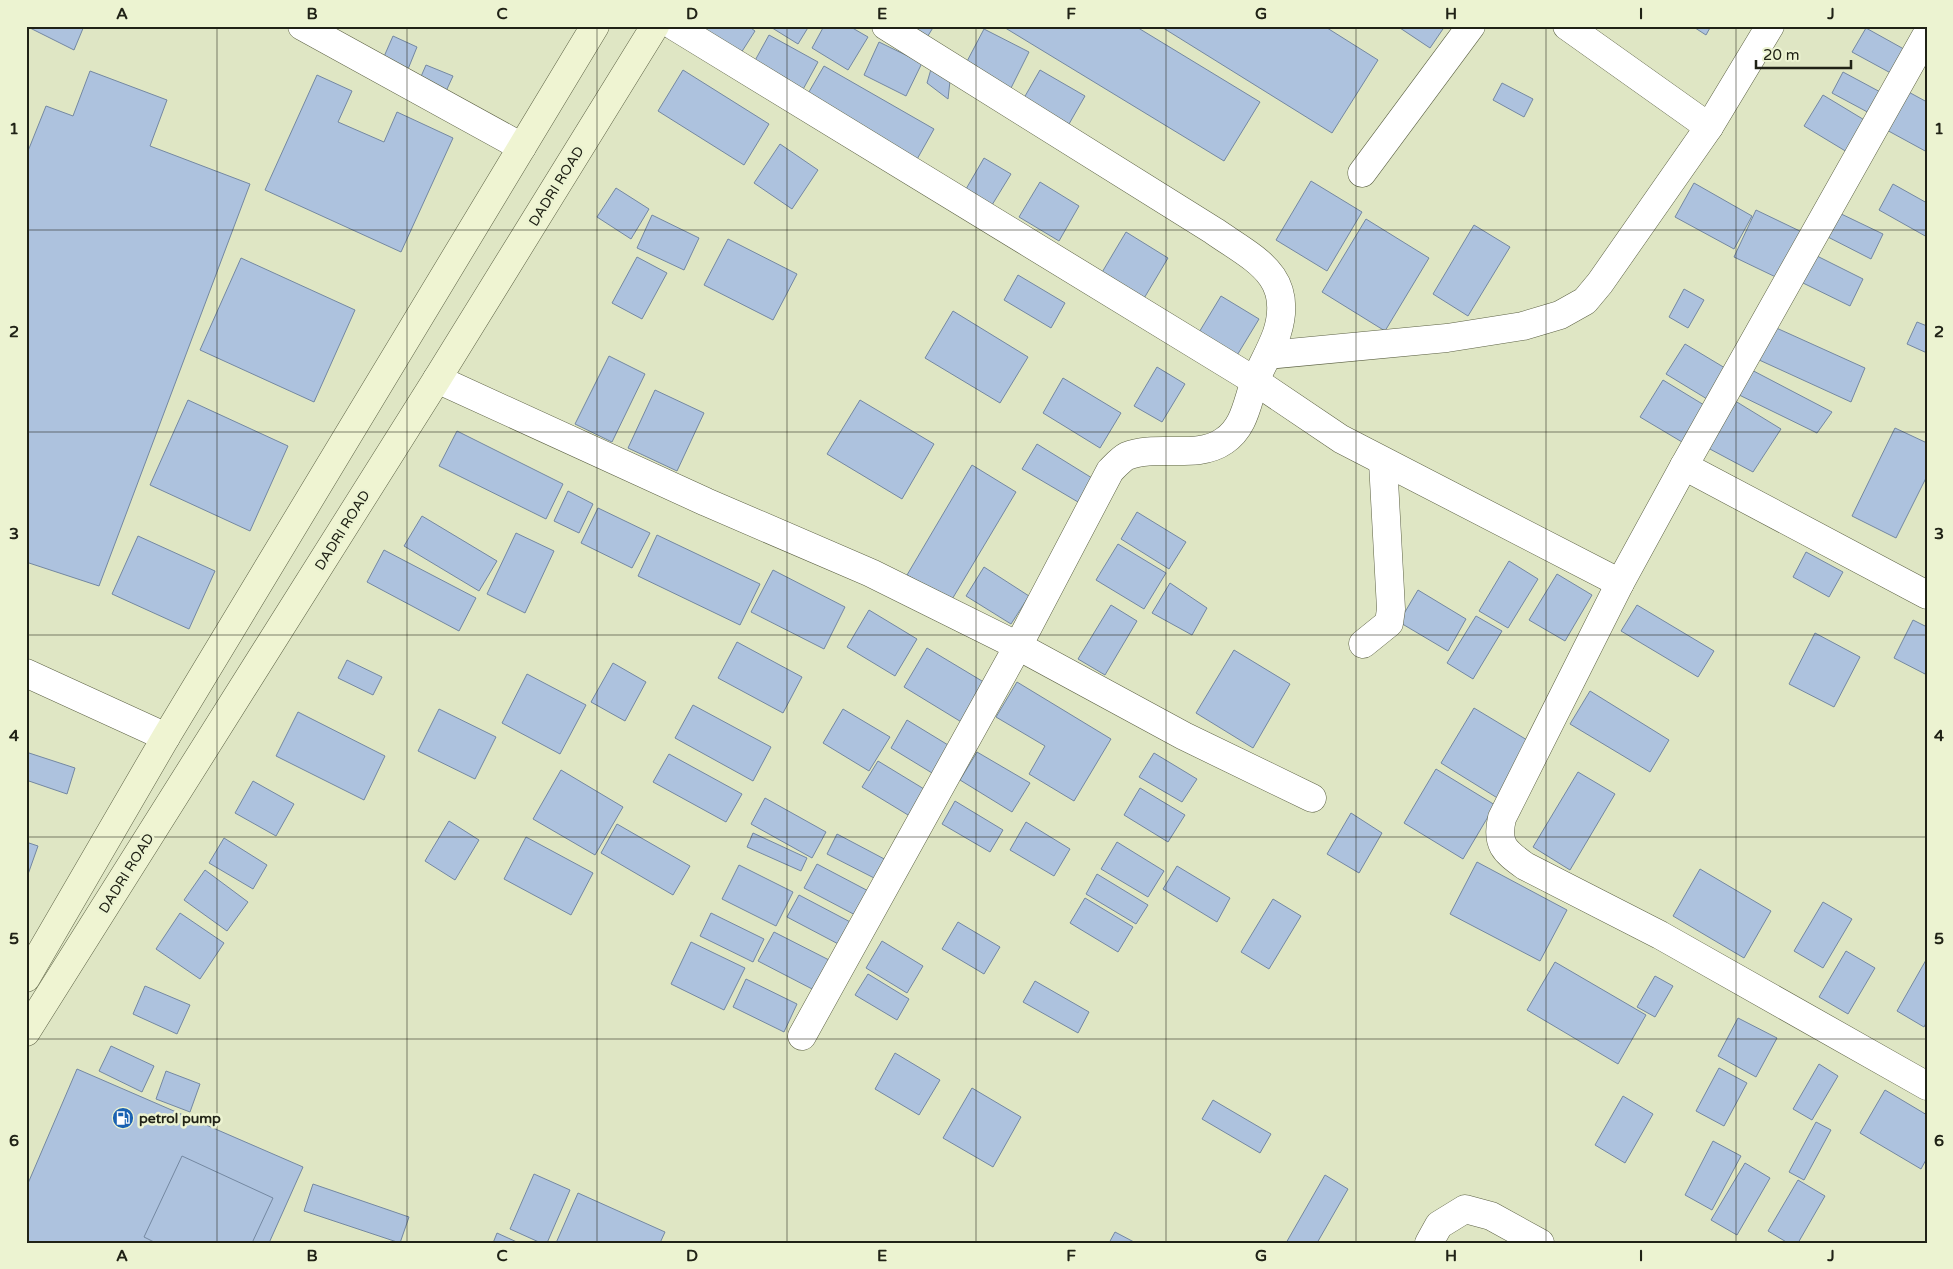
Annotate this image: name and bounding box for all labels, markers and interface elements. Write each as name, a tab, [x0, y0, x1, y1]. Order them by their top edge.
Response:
text: A	[116, 4, 128, 24]
text: B	[306, 4, 318, 24]
text: C	[496, 4, 508, 24]
text: D	[686, 4, 698, 24]
text: E	[877, 4, 887, 24]
text: F	[1066, 4, 1076, 24]
text: G	[1255, 4, 1267, 24]
text: H	[1445, 4, 1457, 24]
text: I	[1639, 4, 1643, 24]
text: J	[1826, 4, 1835, 24]
scale bar	[1756, 38, 1850, 70]
text: 20 m	[1763, 46, 1800, 64]
text: 1	[9, 119, 19, 139]
text: 1	[1934, 119, 1944, 139]
street label: DADRI ROAD	[525, 143, 588, 229]
text: 2	[9, 322, 19, 342]
text: 2	[1934, 322, 1944, 342]
street label: DADRI ROAD	[311, 487, 374, 573]
text: 3	[9, 524, 19, 544]
text: 3	[1934, 524, 1944, 544]
text: 4	[9, 726, 19, 746]
text: 4	[1934, 726, 1944, 746]
street label: DADRI ROAD	[95, 830, 158, 916]
text: 5	[9, 929, 19, 949]
text: 5	[1934, 929, 1944, 949]
fuel station icon: petrol pump	[111, 1106, 135, 1130]
place label: petrol pump	[139, 1110, 221, 1127]
text: 6	[9, 1131, 19, 1151]
text: 6	[1934, 1131, 1944, 1151]
text: A	[116, 1246, 128, 1266]
text: B	[306, 1246, 318, 1266]
text: C	[496, 1246, 508, 1266]
text: D	[686, 1246, 698, 1266]
text: E	[877, 1246, 887, 1266]
text: F	[1066, 1246, 1076, 1266]
text: G	[1255, 1246, 1267, 1266]
text: H	[1445, 1246, 1457, 1266]
text: I	[1639, 1246, 1643, 1266]
text: J	[1826, 1246, 1835, 1266]

